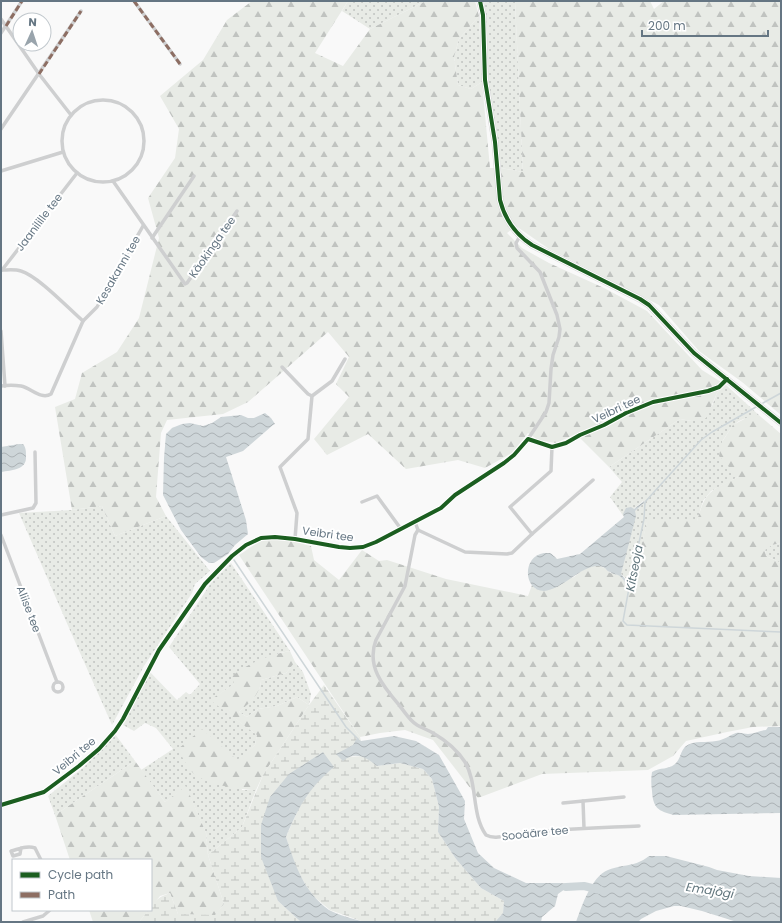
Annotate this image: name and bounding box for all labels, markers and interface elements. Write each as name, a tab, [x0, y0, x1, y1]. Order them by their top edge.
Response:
north arrow	[12, 12, 52, 52]
scale bar	[642, 12, 768, 38]
text: N	[28, 14, 37, 30]
text: 200 m	[648, 17, 686, 34]
street label: Jaanilille tee	[12, 190, 66, 254]
street label: Käokinga tee	[185, 213, 239, 281]
street label: Kesakanni tee	[92, 232, 144, 307]
street label: Veibri tee	[589, 391, 643, 427]
street label: Veibri tee	[301, 522, 355, 546]
water label: Kitseoja	[621, 543, 647, 593]
street label: Aliise tee	[13, 583, 45, 635]
street label: Veibri tee	[49, 733, 99, 779]
street label: Sooääre tee	[501, 822, 569, 844]
legend	[12, 859, 152, 911]
text: Cycle path	[48, 866, 113, 883]
water label: Emajõgi	[685, 878, 736, 902]
text: Path	[48, 886, 75, 903]

